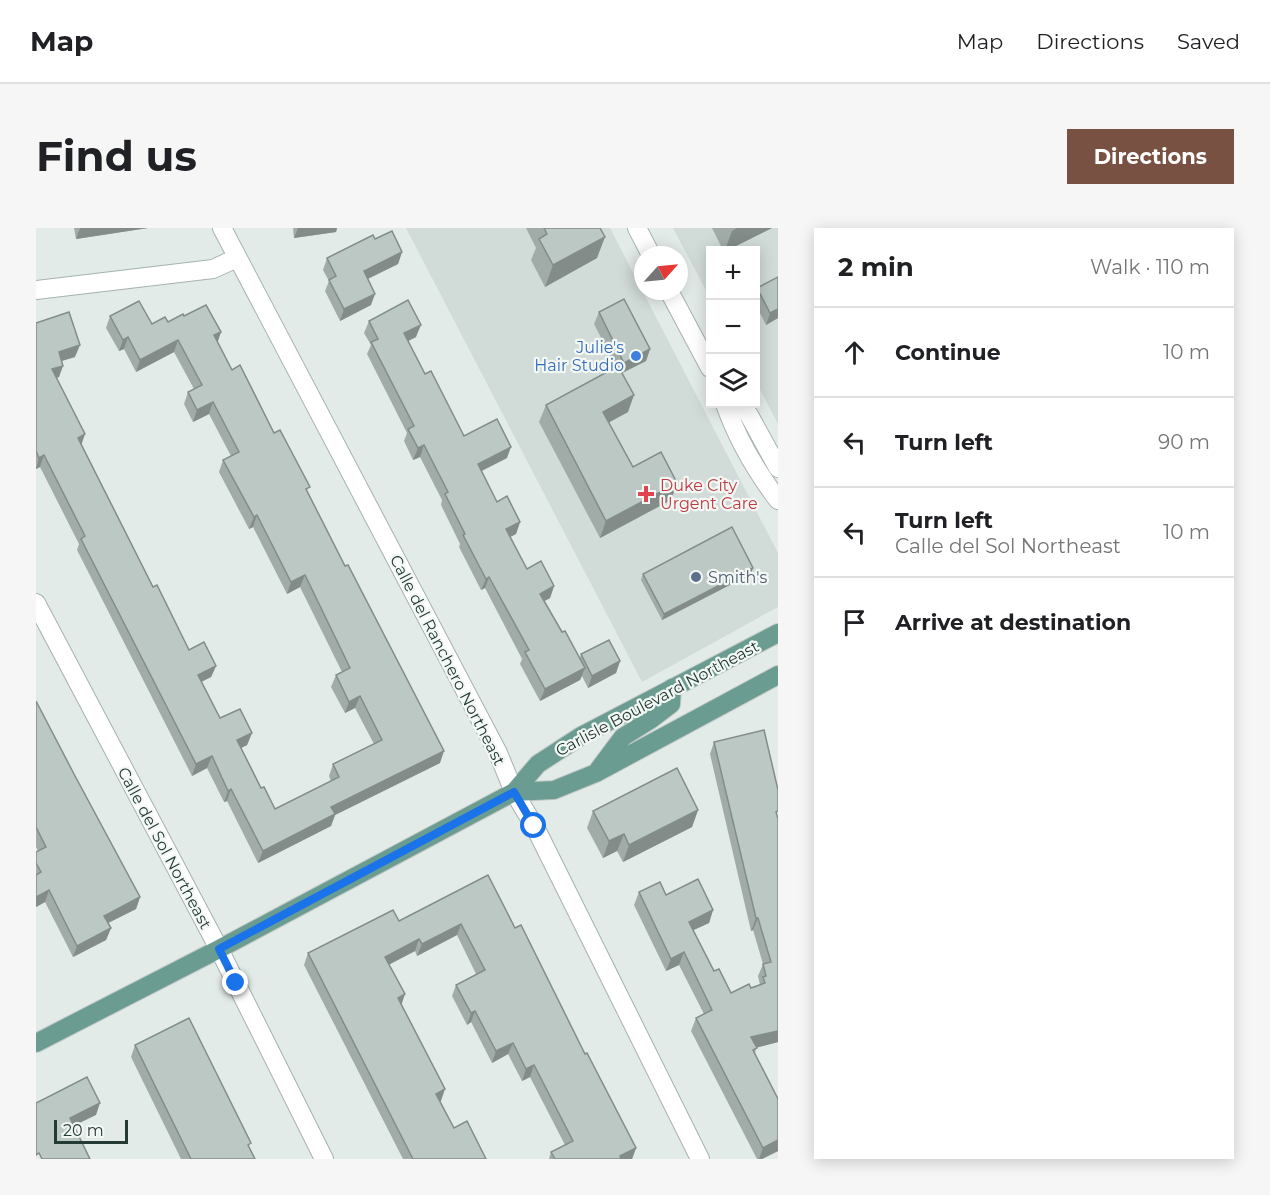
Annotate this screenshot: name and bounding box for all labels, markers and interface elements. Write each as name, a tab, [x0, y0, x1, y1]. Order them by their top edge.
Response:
text: Map	[30, 24, 93, 58]
text: Map	[957, 29, 1003, 54]
text: Directions	[1036, 29, 1144, 54]
text: Saved	[1177, 29, 1240, 54]
button: Directions	[1067, 129, 1234, 184]
text: Find us	[36, 130, 197, 182]
north arrow	[634, 246, 688, 300]
map controls	[706, 246, 760, 408]
button: +	[706, 246, 760, 300]
text: 2 min	[838, 251, 914, 283]
text: Walk · 110 m	[1090, 255, 1210, 279]
button: −	[706, 300, 760, 354]
icon: ahead	[838, 336, 871, 369]
place label: Julie's Hair Studio	[534, 338, 624, 375]
text: Continue	[895, 339, 1001, 366]
text: 10 m	[1163, 340, 1210, 364]
marker: Julie's Hair Studio	[629, 349, 643, 363]
button: layers	[706, 354, 760, 408]
icon: left	[838, 426, 871, 459]
text: Turn left	[895, 429, 993, 456]
text: 90 m	[1158, 430, 1210, 454]
place label: Duke City Urgent Care	[660, 476, 758, 513]
marker: Duke City Urgent Care	[637, 485, 655, 503]
text: Turn left	[895, 507, 993, 534]
icon: left	[838, 516, 871, 549]
text: 10 m	[1163, 520, 1210, 544]
text: Calle del Sol Northeast	[895, 534, 1121, 558]
street label: Calle del Ranchero Northeast	[386, 552, 509, 769]
place label: Smith's	[708, 568, 768, 587]
marker: Smith's	[689, 570, 703, 584]
icon: arrive	[838, 606, 871, 639]
text: Arrive at destination	[895, 609, 1131, 636]
street label: Carlisle Boulevard Northeast	[552, 636, 763, 760]
street label: Calle del Sol Northeast	[114, 764, 216, 933]
route start	[520, 812, 546, 838]
route end	[222, 969, 248, 995]
scale bar	[54, 1117, 128, 1144]
text: 20 m	[63, 1121, 104, 1140]

